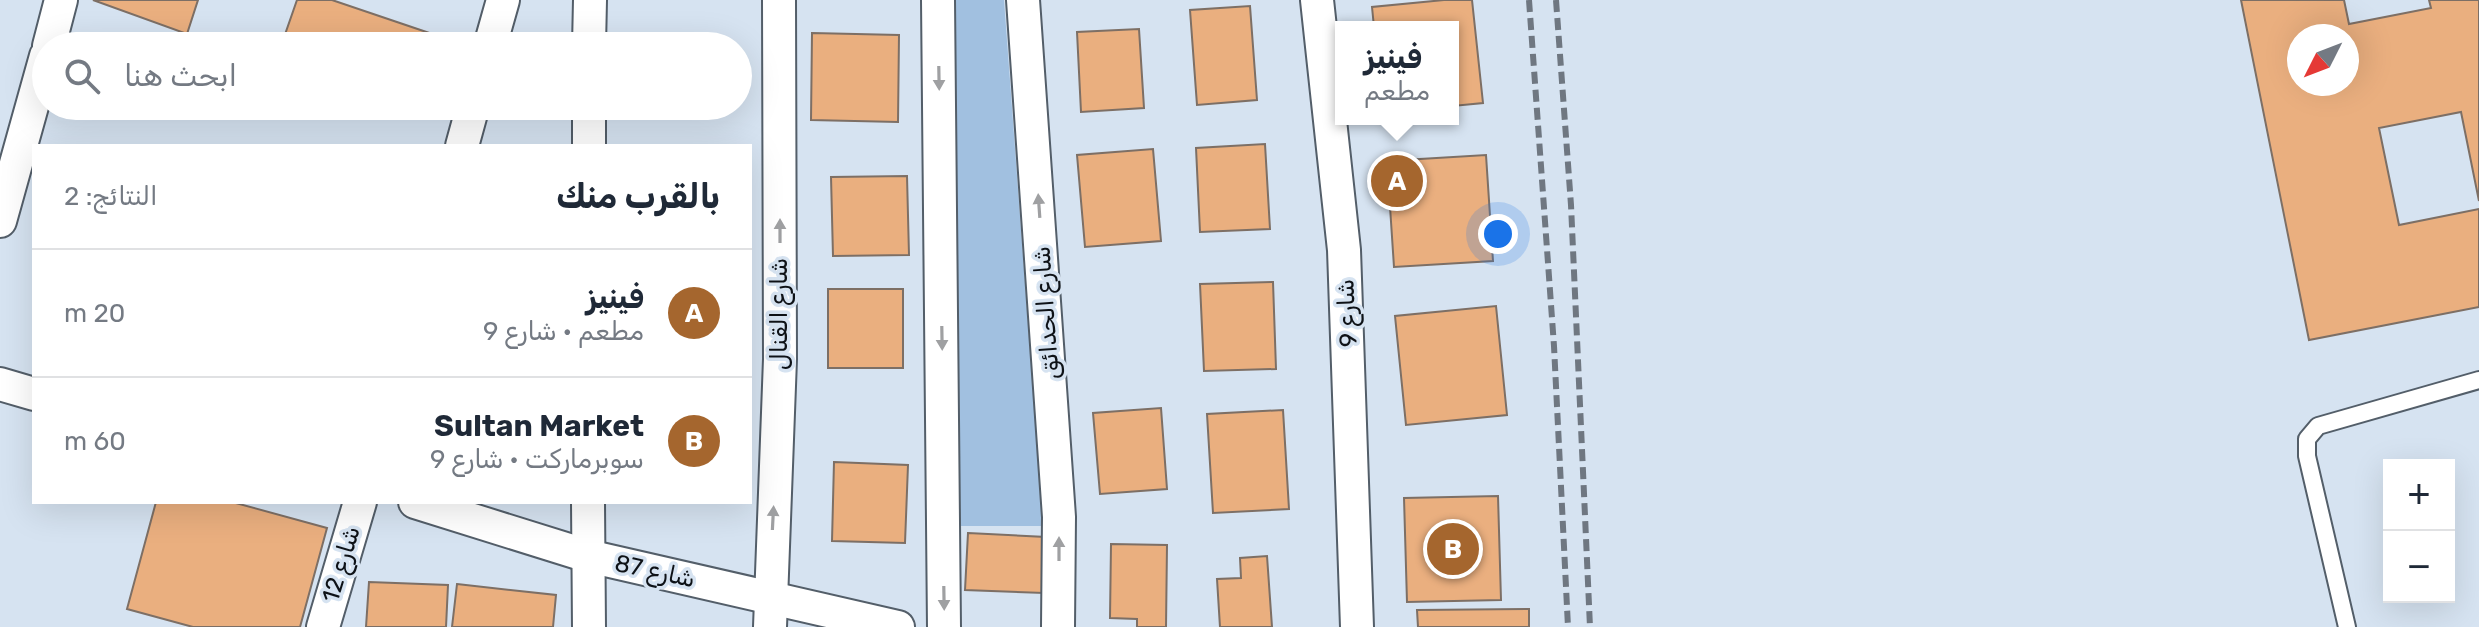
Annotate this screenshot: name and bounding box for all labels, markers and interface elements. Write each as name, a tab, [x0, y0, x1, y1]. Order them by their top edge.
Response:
popup	[1335, 21, 1459, 125]
north arrow	[2287, 24, 2359, 96]
search box	[32, 32, 752, 120]
text: فينيز	[1364, 40, 1422, 76]
icon: search	[60, 54, 104, 98]
text: ابحث هنا	[124, 58, 237, 94]
one-way arrow	[933, 66, 945, 91]
text: مطعم	[1364, 76, 1430, 107]
pin: A	[1371, 151, 1423, 211]
text: بالقرب منك	[556, 176, 720, 217]
text: النتائج: 2	[64, 181, 158, 212]
one-way arrow	[1032, 193, 1045, 218]
your location	[1478, 214, 1518, 254]
one-way arrow	[774, 218, 786, 243]
street label: شارع الحدائق	[1027, 245, 1067, 381]
street label: شارع القنال	[765, 258, 795, 370]
street label: شارع 9	[1331, 278, 1365, 348]
text: فينيز	[586, 280, 644, 316]
text: 20 m	[64, 298, 125, 329]
text: A	[685, 298, 703, 329]
text: مطعم · شارع 9	[483, 316, 644, 347]
one-way arrow	[935, 326, 948, 351]
text: Sultan Market	[434, 408, 644, 444]
text: 60 m	[64, 426, 126, 457]
text: B	[685, 426, 703, 457]
text: سوبرماركت · شارع 9	[430, 444, 644, 475]
map controls	[2383, 459, 2455, 603]
button: +	[2383, 459, 2455, 531]
one-way arrow	[767, 505, 780, 530]
pin: B	[1427, 519, 1479, 579]
street label: شارع 12	[316, 523, 368, 606]
button: −	[2383, 531, 2455, 603]
one-way arrow	[1053, 536, 1065, 561]
street label: شارع 87	[612, 549, 698, 595]
one-way arrow	[938, 586, 950, 611]

